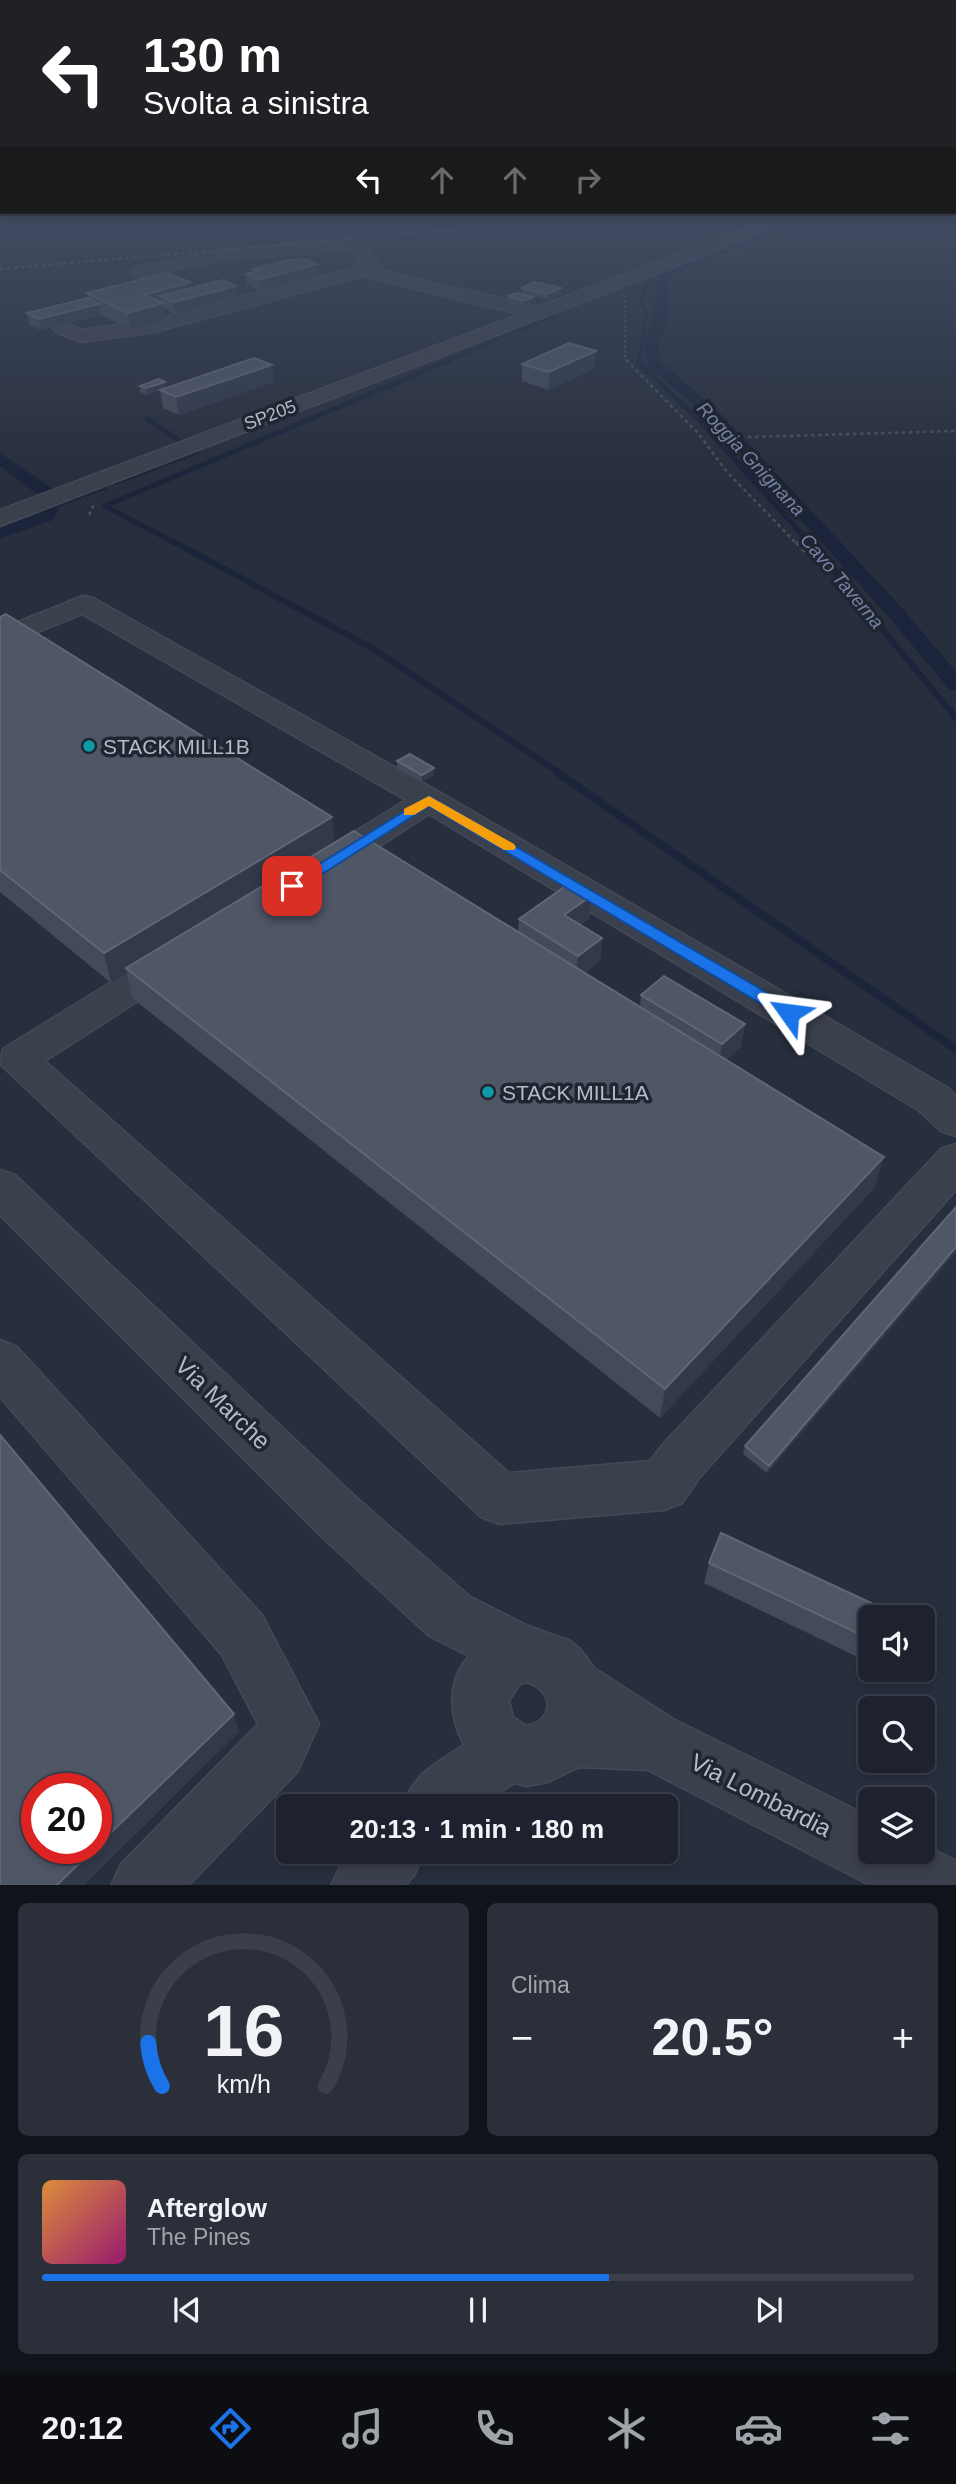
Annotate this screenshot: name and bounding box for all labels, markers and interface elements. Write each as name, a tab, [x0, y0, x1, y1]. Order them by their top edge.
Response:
icon: left	[28, 28, 119, 119]
text: 130 m	[143, 28, 282, 82]
text: Svolta a sinistra	[143, 85, 369, 121]
icon: left	[350, 161, 388, 199]
icon: ahead	[423, 161, 461, 199]
icon: ahead	[496, 161, 534, 199]
icon: right	[569, 161, 607, 199]
street label: SP205	[241, 396, 299, 434]
water label: Roggia Gnignana	[693, 398, 809, 520]
water label: Cavo Taverna	[796, 529, 888, 633]
place label: STACK MILL1B	[103, 735, 250, 758]
marker: STACK MILL1B	[81, 738, 97, 754]
pin	[262, 856, 322, 916]
icon: arrive	[273, 867, 311, 905]
position arrow	[752, 976, 826, 1050]
place label: STACK MILL1A	[502, 1081, 649, 1104]
marker: STACK MILL1A	[480, 1084, 496, 1100]
street label: Via Marche	[170, 1351, 276, 1455]
map controls	[858, 1605, 935, 1864]
button: sound	[858, 1605, 935, 1682]
button: search	[858, 1696, 935, 1773]
street label: Via Lombardia	[686, 1748, 836, 1842]
speed limit sign: 20	[21, 1773, 112, 1864]
button: layers	[858, 1787, 935, 1864]
text: 20:13 · 1 min · 180 m	[350, 1814, 604, 1844]
text: Clima	[511, 1972, 570, 1998]
text: 16	[203, 1990, 284, 2071]
text: 20.5°	[651, 2008, 774, 2066]
text: −	[511, 2017, 533, 2059]
text: +	[892, 2017, 914, 2059]
text: km/h	[216, 2069, 271, 2097]
text: Afterglow	[147, 2193, 267, 2223]
text: The Pines	[147, 2224, 251, 2250]
icon: previous	[168, 2291, 206, 2329]
icon: pause	[459, 2291, 497, 2329]
icon: next	[750, 2291, 788, 2329]
icon: directions	[206, 2404, 255, 2453]
icon: music	[338, 2404, 387, 2453]
icon: phone	[470, 2404, 519, 2453]
icon: climate	[602, 2404, 651, 2453]
icon: car	[734, 2404, 783, 2453]
icon: filters	[866, 2404, 915, 2453]
text: 20:12	[41, 2410, 123, 2446]

